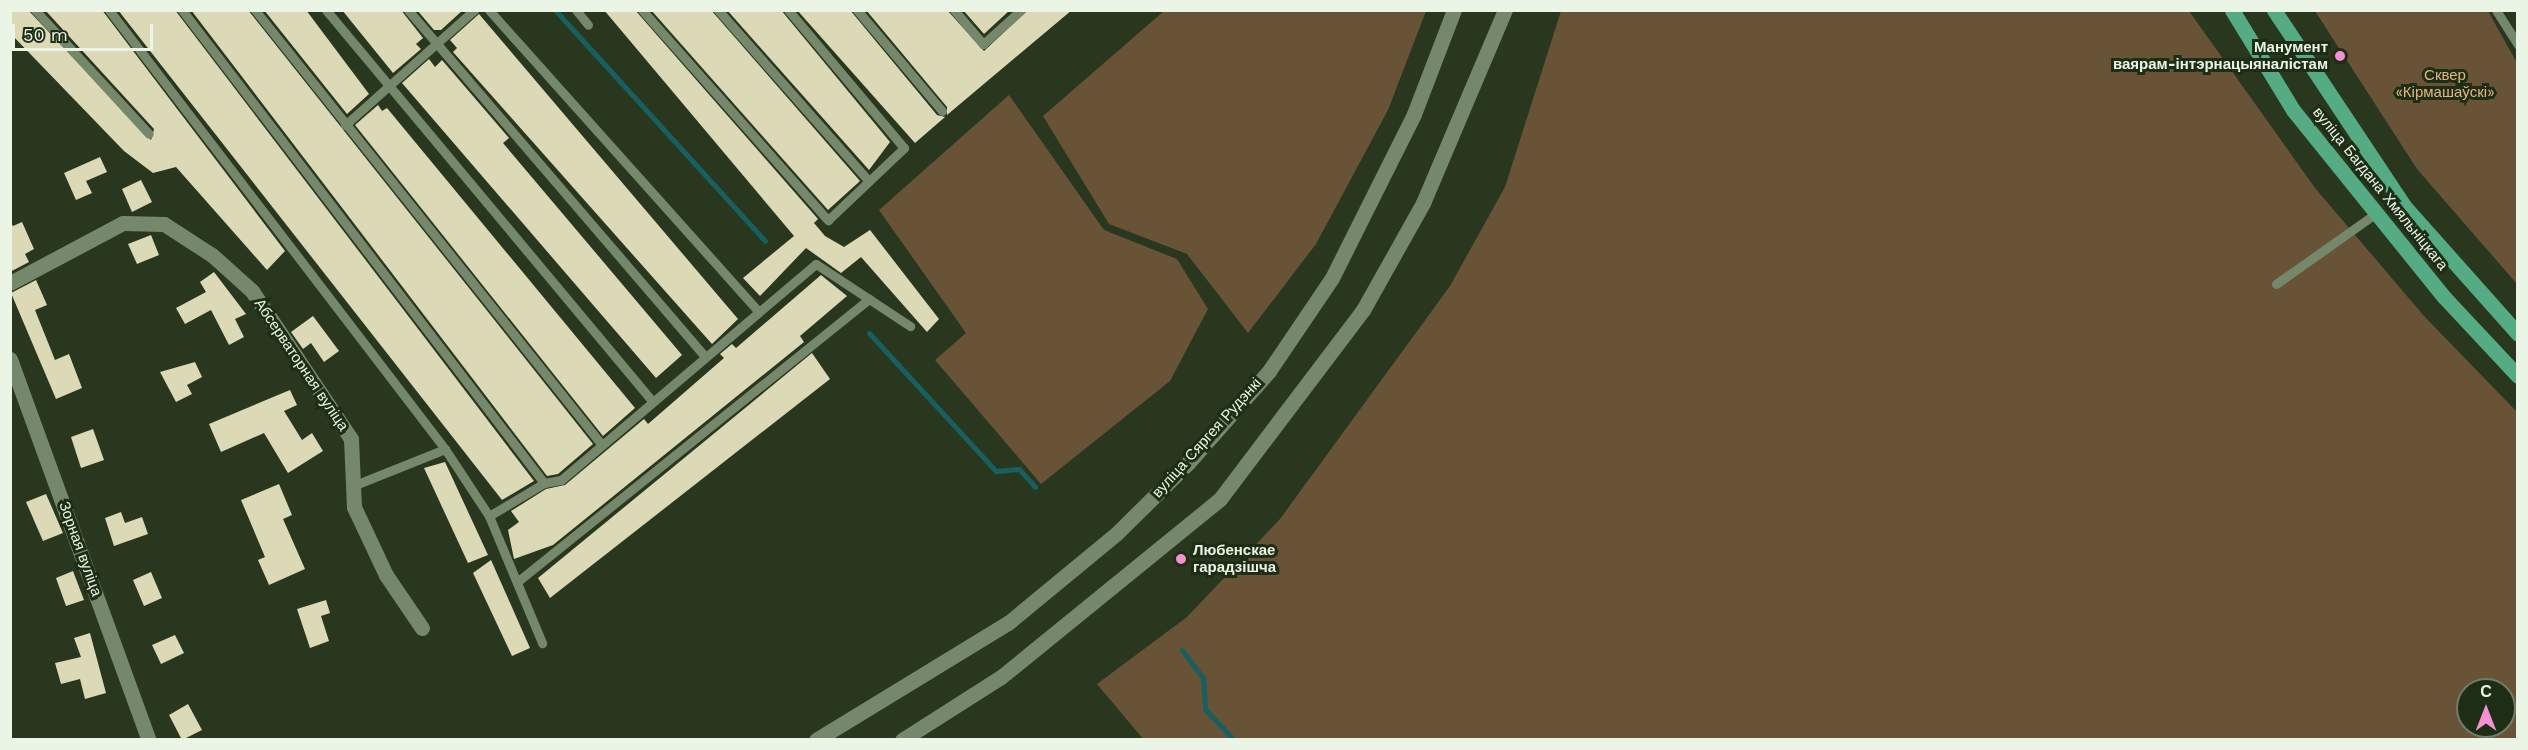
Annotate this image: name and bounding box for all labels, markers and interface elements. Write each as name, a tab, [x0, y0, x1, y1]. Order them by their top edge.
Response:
scale bar	[15, 12, 156, 50]
text: 50 m	[23, 24, 68, 45]
place label: Манумент ваярам-інтэрнацыяналістам	[2113, 38, 2328, 73]
marker: Манумент ваярам-інтэрнацыяналістам	[2333, 49, 2347, 63]
park label: Сквер «Кірмашаўскі»	[2395, 66, 2495, 101]
street label: вуліца Багдана Хмяльніцкага	[2309, 104, 2451, 274]
street label: Абсерваторная вуліца	[250, 296, 352, 434]
street label: вуліца Сяргея Рудэнкі	[1149, 374, 1265, 502]
street label: Зорная вуліца	[55, 499, 105, 599]
place label: Любенскае гарадзішча	[1193, 541, 1276, 576]
marker: Любенскае гарадзішча	[1174, 552, 1188, 566]
north arrow	[2456, 678, 2516, 738]
text: С	[2480, 682, 2492, 701]

